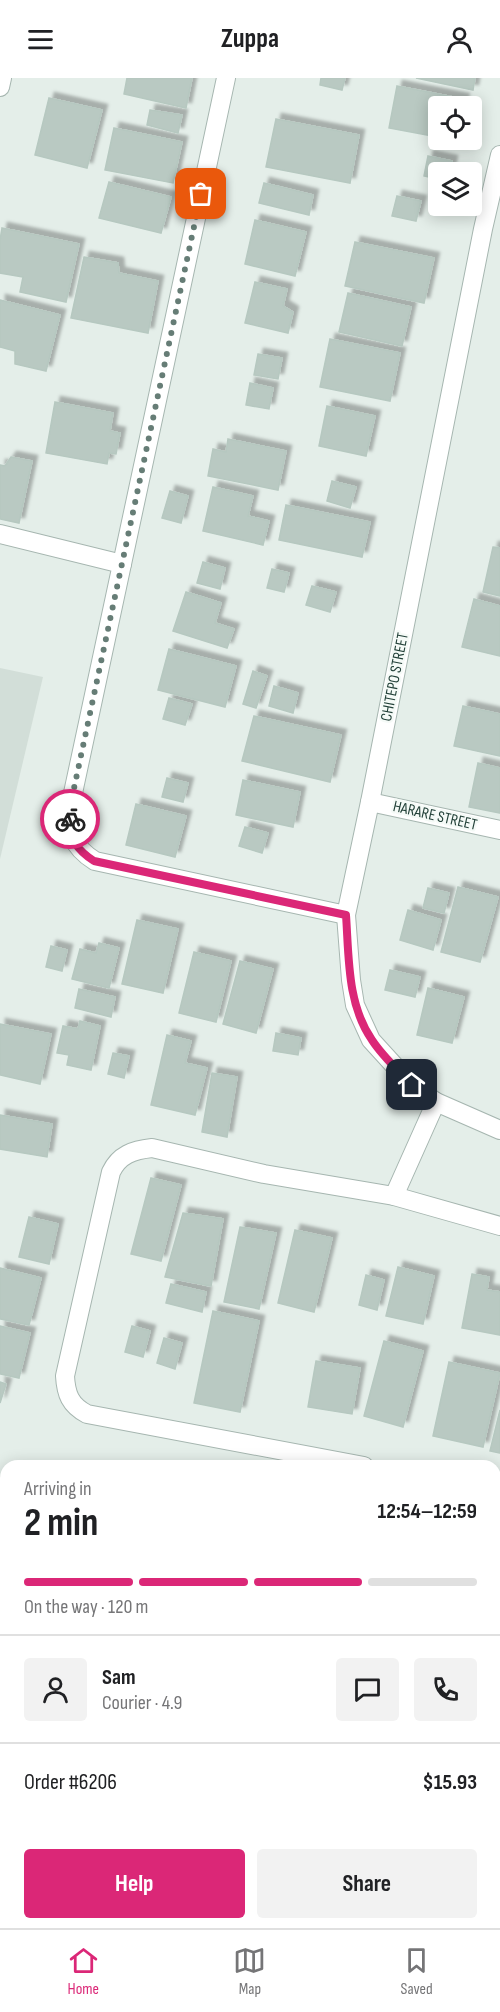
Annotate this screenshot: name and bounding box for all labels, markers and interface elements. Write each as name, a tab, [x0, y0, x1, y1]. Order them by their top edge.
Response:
icon: menu	[24, 23, 57, 56]
text: Zuppa	[221, 23, 279, 55]
icon: person	[443, 23, 476, 56]
map controls	[428, 96, 482, 216]
button: locate	[428, 96, 482, 150]
button: layers	[428, 162, 482, 216]
pin	[175, 168, 226, 219]
icon: bag	[184, 177, 217, 210]
street label: CHITEPO STREET	[377, 631, 413, 723]
courier	[40, 789, 100, 849]
street label: HARARE STREET	[391, 797, 479, 835]
icon: bike	[54, 803, 87, 836]
pin	[386, 1059, 437, 1110]
icon: home	[395, 1068, 428, 1101]
text: Arriving in	[24, 1477, 92, 1501]
text: 12:54–12:59	[377, 1498, 477, 1525]
text: 2 min	[24, 1500, 98, 1547]
text: On the way · 120 m	[24, 1595, 148, 1619]
button: person	[24, 1658, 87, 1721]
button: chat	[336, 1658, 399, 1721]
button: phone	[414, 1658, 477, 1721]
text: Sam	[102, 1664, 136, 1691]
text: Courier · 4.9	[102, 1691, 182, 1715]
text: Order #6206	[24, 1769, 117, 1796]
text: $15.93	[422, 1769, 477, 1796]
button: Help	[24, 1849, 245, 1918]
button: Share	[257, 1849, 477, 1918]
tab: Home	[67, 1944, 100, 1999]
tab: Map	[233, 1944, 266, 1999]
tab: Saved	[400, 1944, 433, 1999]

